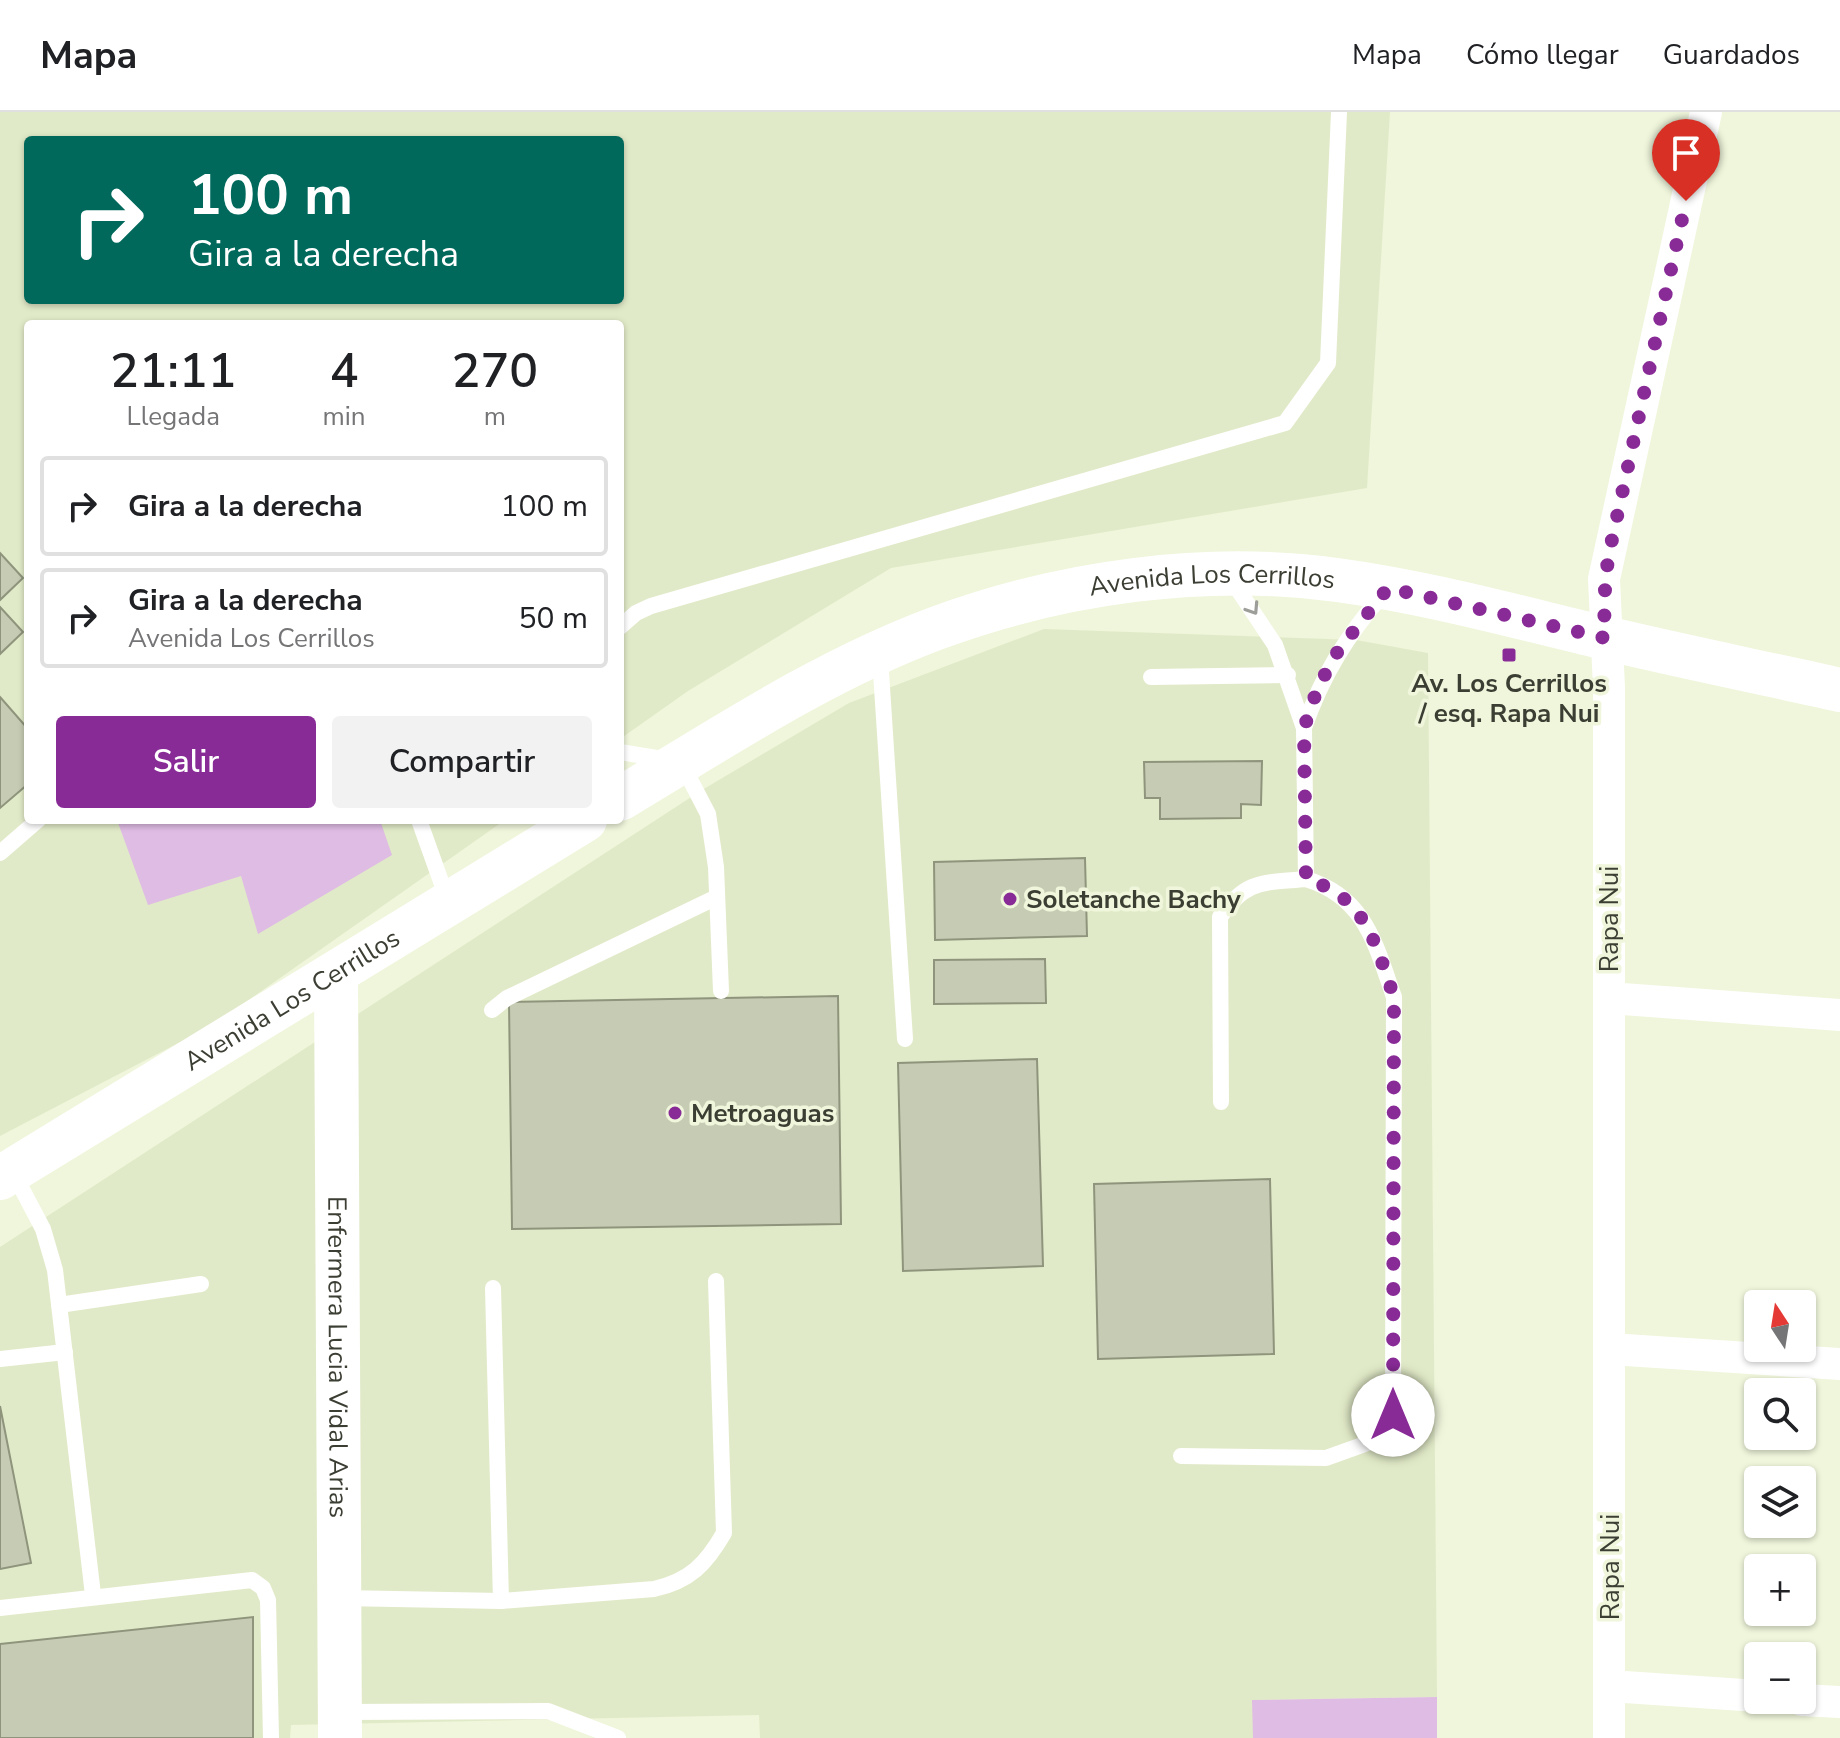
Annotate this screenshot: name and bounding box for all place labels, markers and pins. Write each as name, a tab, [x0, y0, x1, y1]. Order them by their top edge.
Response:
pin	[1652, 119, 1720, 201]
marker: Av. Los Cerrillos / esq. Rapa Nui	[1500, 646, 1518, 664]
place label: Av. Los Cerrillos / esq. Rapa Nui	[1411, 666, 1607, 731]
place label: Soletanche Bachy	[1026, 882, 1241, 917]
marker: Soletanche Bachy	[1001, 890, 1019, 908]
place label: Metroaguas	[691, 1096, 834, 1131]
marker: Metroaguas	[666, 1104, 684, 1122]

